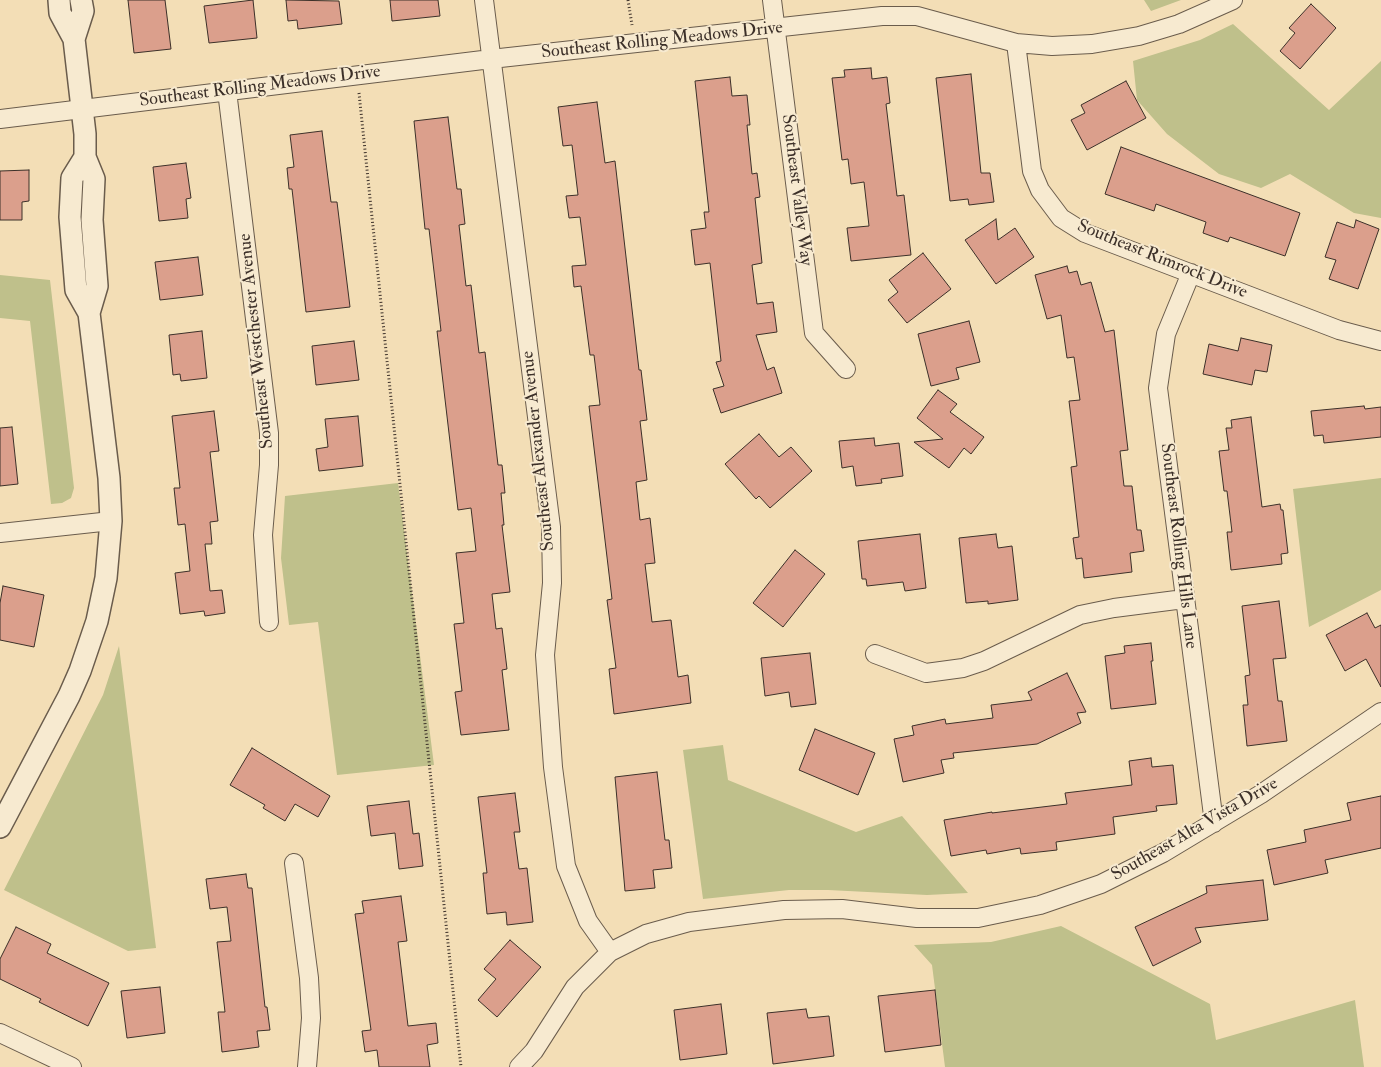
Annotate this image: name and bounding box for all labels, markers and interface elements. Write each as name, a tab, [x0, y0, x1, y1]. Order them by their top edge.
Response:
street label: Southeast Rolling Meadows Drive	[540, 18, 784, 64]
street label: Southeast Rolling Meadows Drive	[138, 61, 382, 113]
street label: Southeast Valley Way	[776, 113, 816, 267]
street label: Southeast Rimrock Drive	[1074, 216, 1250, 304]
street label: Southeast Westchester Avenue	[235, 232, 279, 450]
street label: Southeast Alexander Avenue	[518, 350, 560, 552]
street label: Southeast Rolling Hills Lane	[1155, 442, 1201, 650]
street label: Southeast Alta Vista Drive	[1108, 773, 1282, 887]

